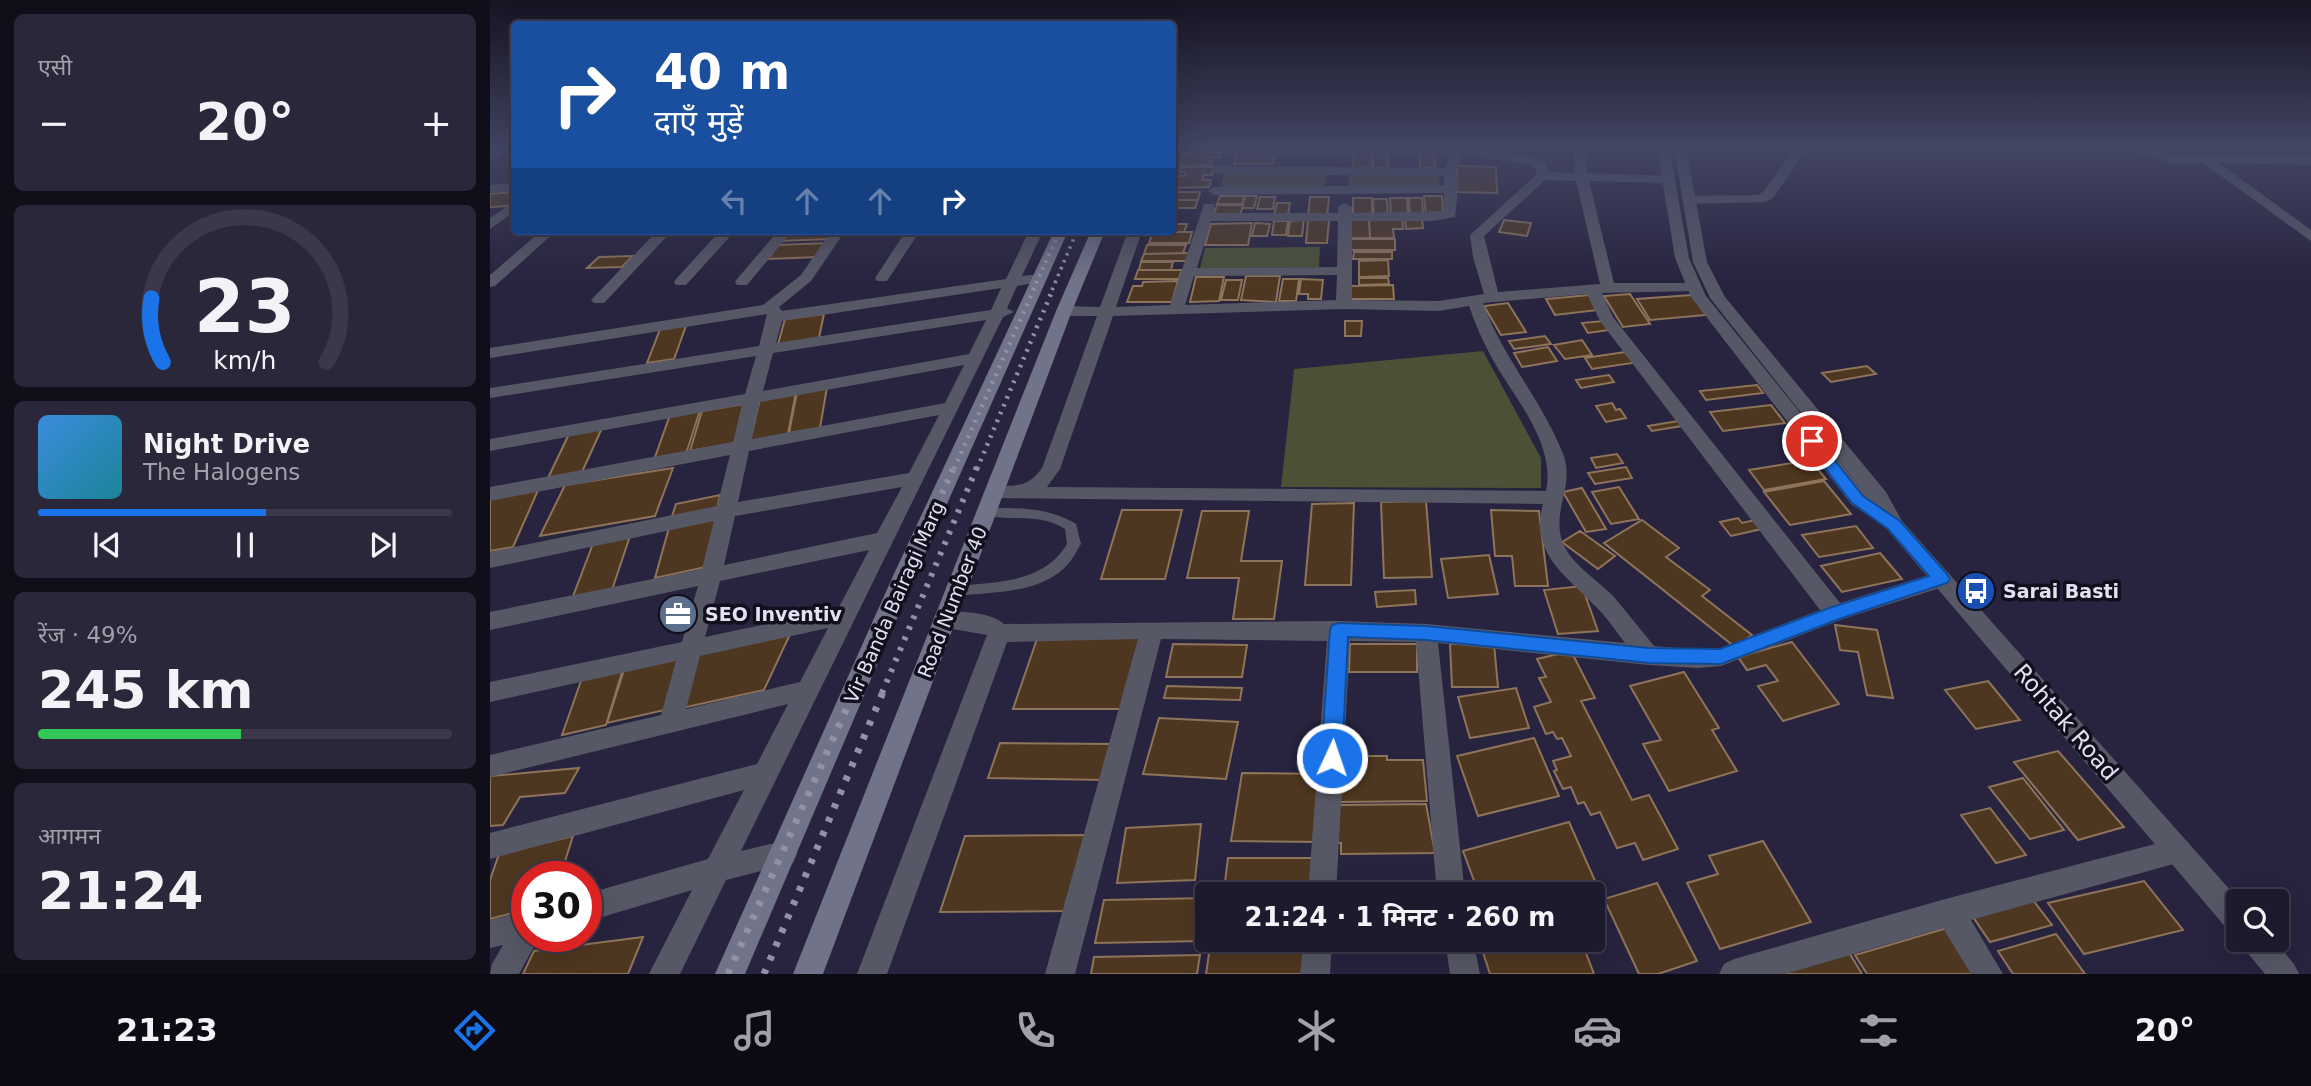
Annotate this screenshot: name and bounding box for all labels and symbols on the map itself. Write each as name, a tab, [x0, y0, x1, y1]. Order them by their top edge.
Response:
pin	[1782, 411, 1842, 471]
street label: Vir Banda Bairagi Marg	[840, 498, 948, 706]
street label: Road Number 40	[913, 523, 991, 681]
bus stop icon: Sarai Basti	[1955, 570, 1997, 612]
place label: Sarai Basti	[2003, 580, 2119, 602]
office icon: SEO Inventiv	[657, 593, 699, 635]
place label: SEO Inventiv	[705, 603, 842, 625]
street label: Rohtak Road	[2009, 659, 2123, 785]
position arrow	[1295, 721, 1369, 795]
speed limit sign: 30	[511, 861, 602, 952]

